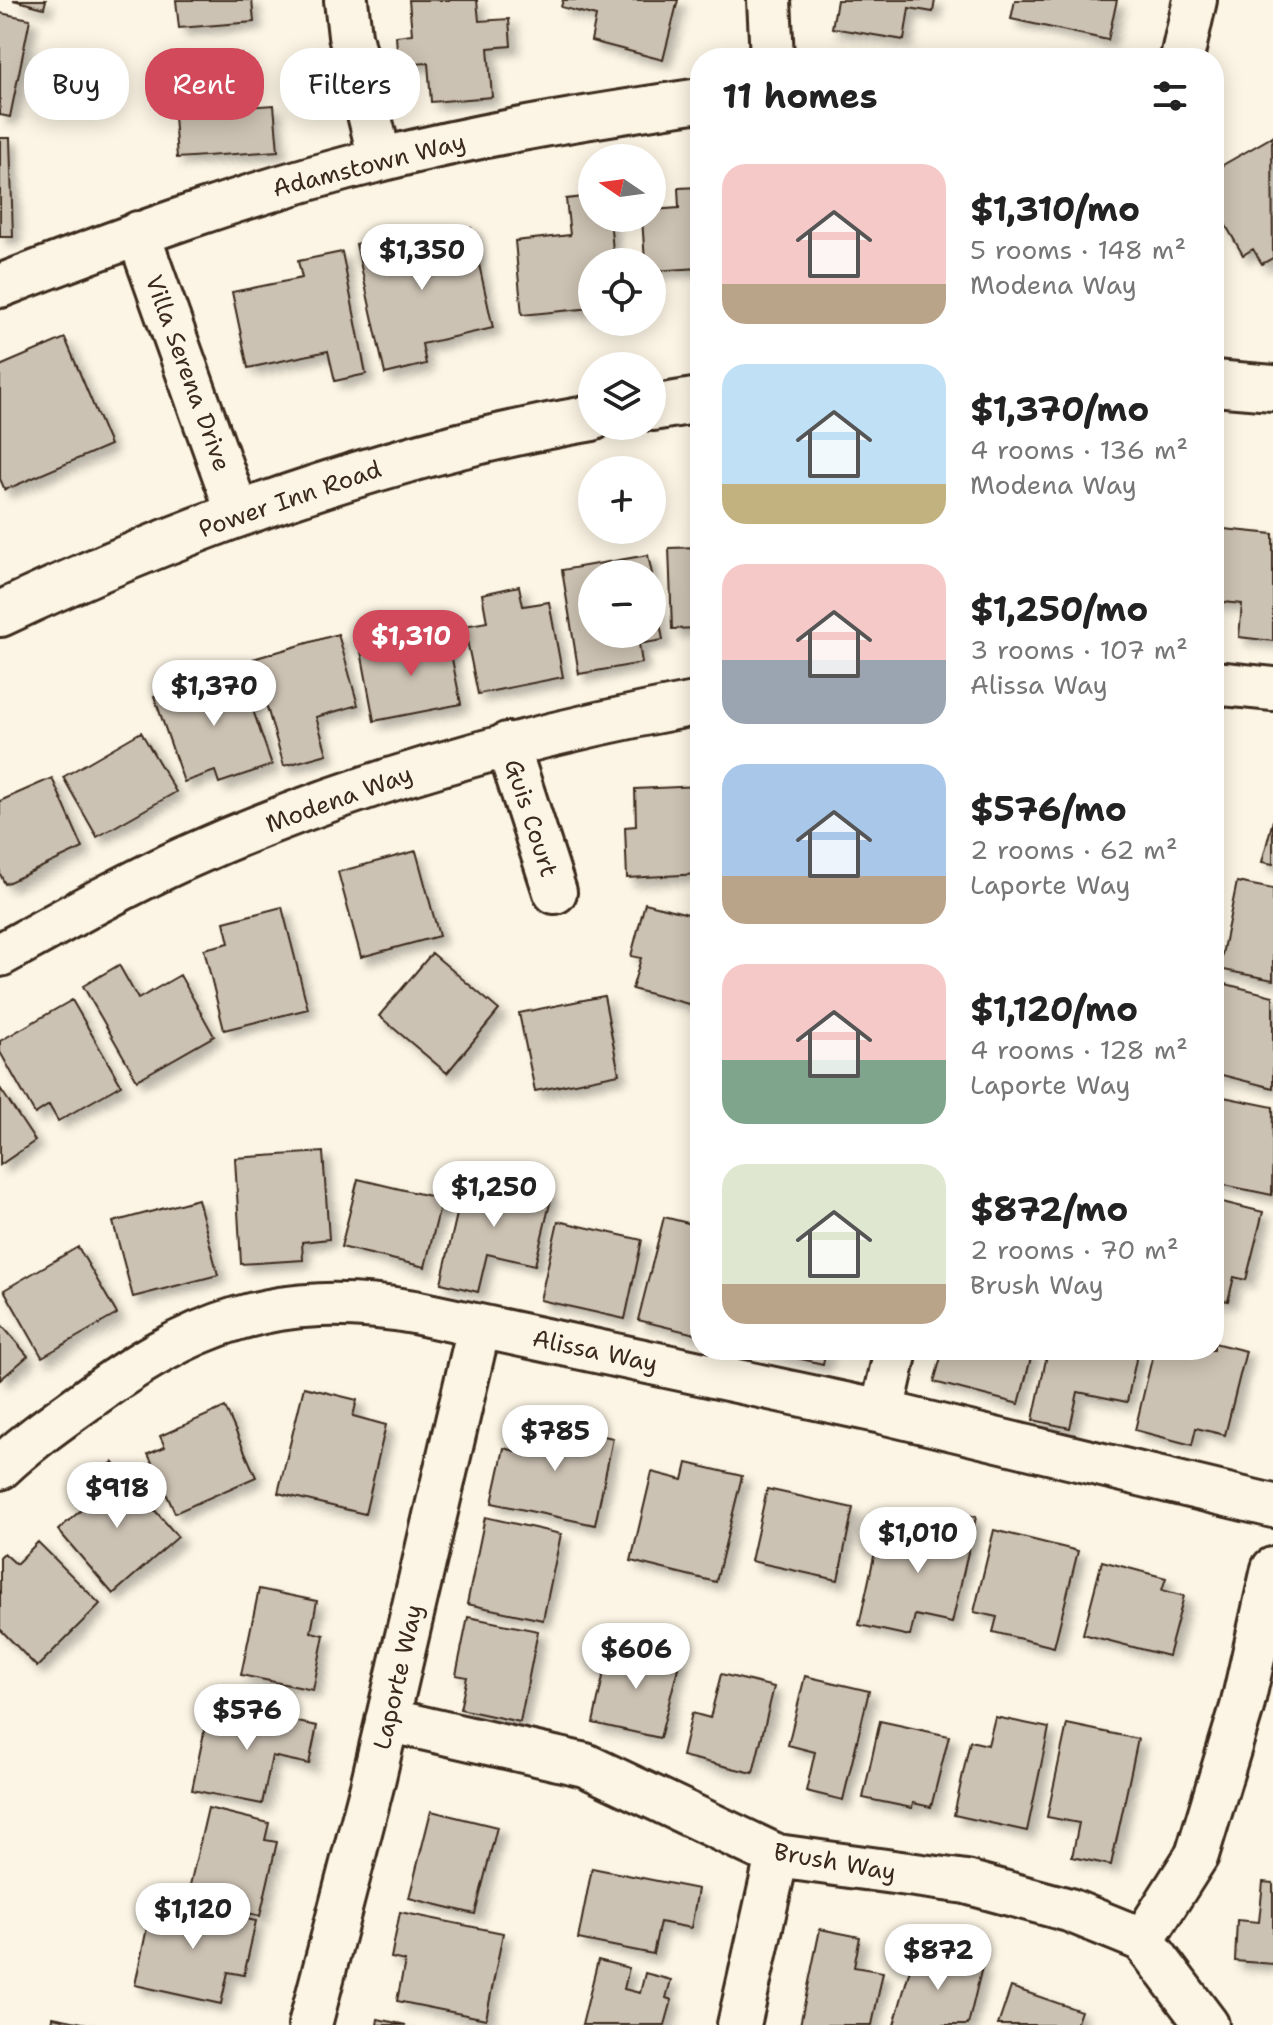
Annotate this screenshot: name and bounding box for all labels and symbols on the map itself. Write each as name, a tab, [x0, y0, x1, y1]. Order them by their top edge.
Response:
street label: Adamstown Way	[269, 126, 469, 204]
north arrow	[578, 144, 666, 232]
pin: $1,350	[357, 224, 487, 292]
street label: Villa Serena Drive	[138, 271, 238, 475]
street label: Power Inn Road	[194, 453, 386, 545]
pin: $1,310	[346, 610, 476, 678]
pin: $1,370	[149, 660, 279, 728]
street label: Guis Court	[497, 755, 565, 881]
street label: Modena Way	[261, 758, 417, 840]
pin: $1,250	[429, 1161, 559, 1229]
street label: Alissa Way	[529, 1322, 661, 1380]
pin: $785	[508, 1405, 602, 1473]
pin: $918	[70, 1462, 164, 1530]
pin: $1,010	[853, 1507, 983, 1575]
street label: Laporte Way	[366, 1601, 430, 1753]
pin: $606	[589, 1623, 683, 1691]
pin: $576	[200, 1684, 294, 1752]
street label: Brush Way	[771, 1836, 899, 1888]
pin: $1,120	[128, 1883, 258, 1951]
pin: $872	[891, 1924, 985, 1992]

